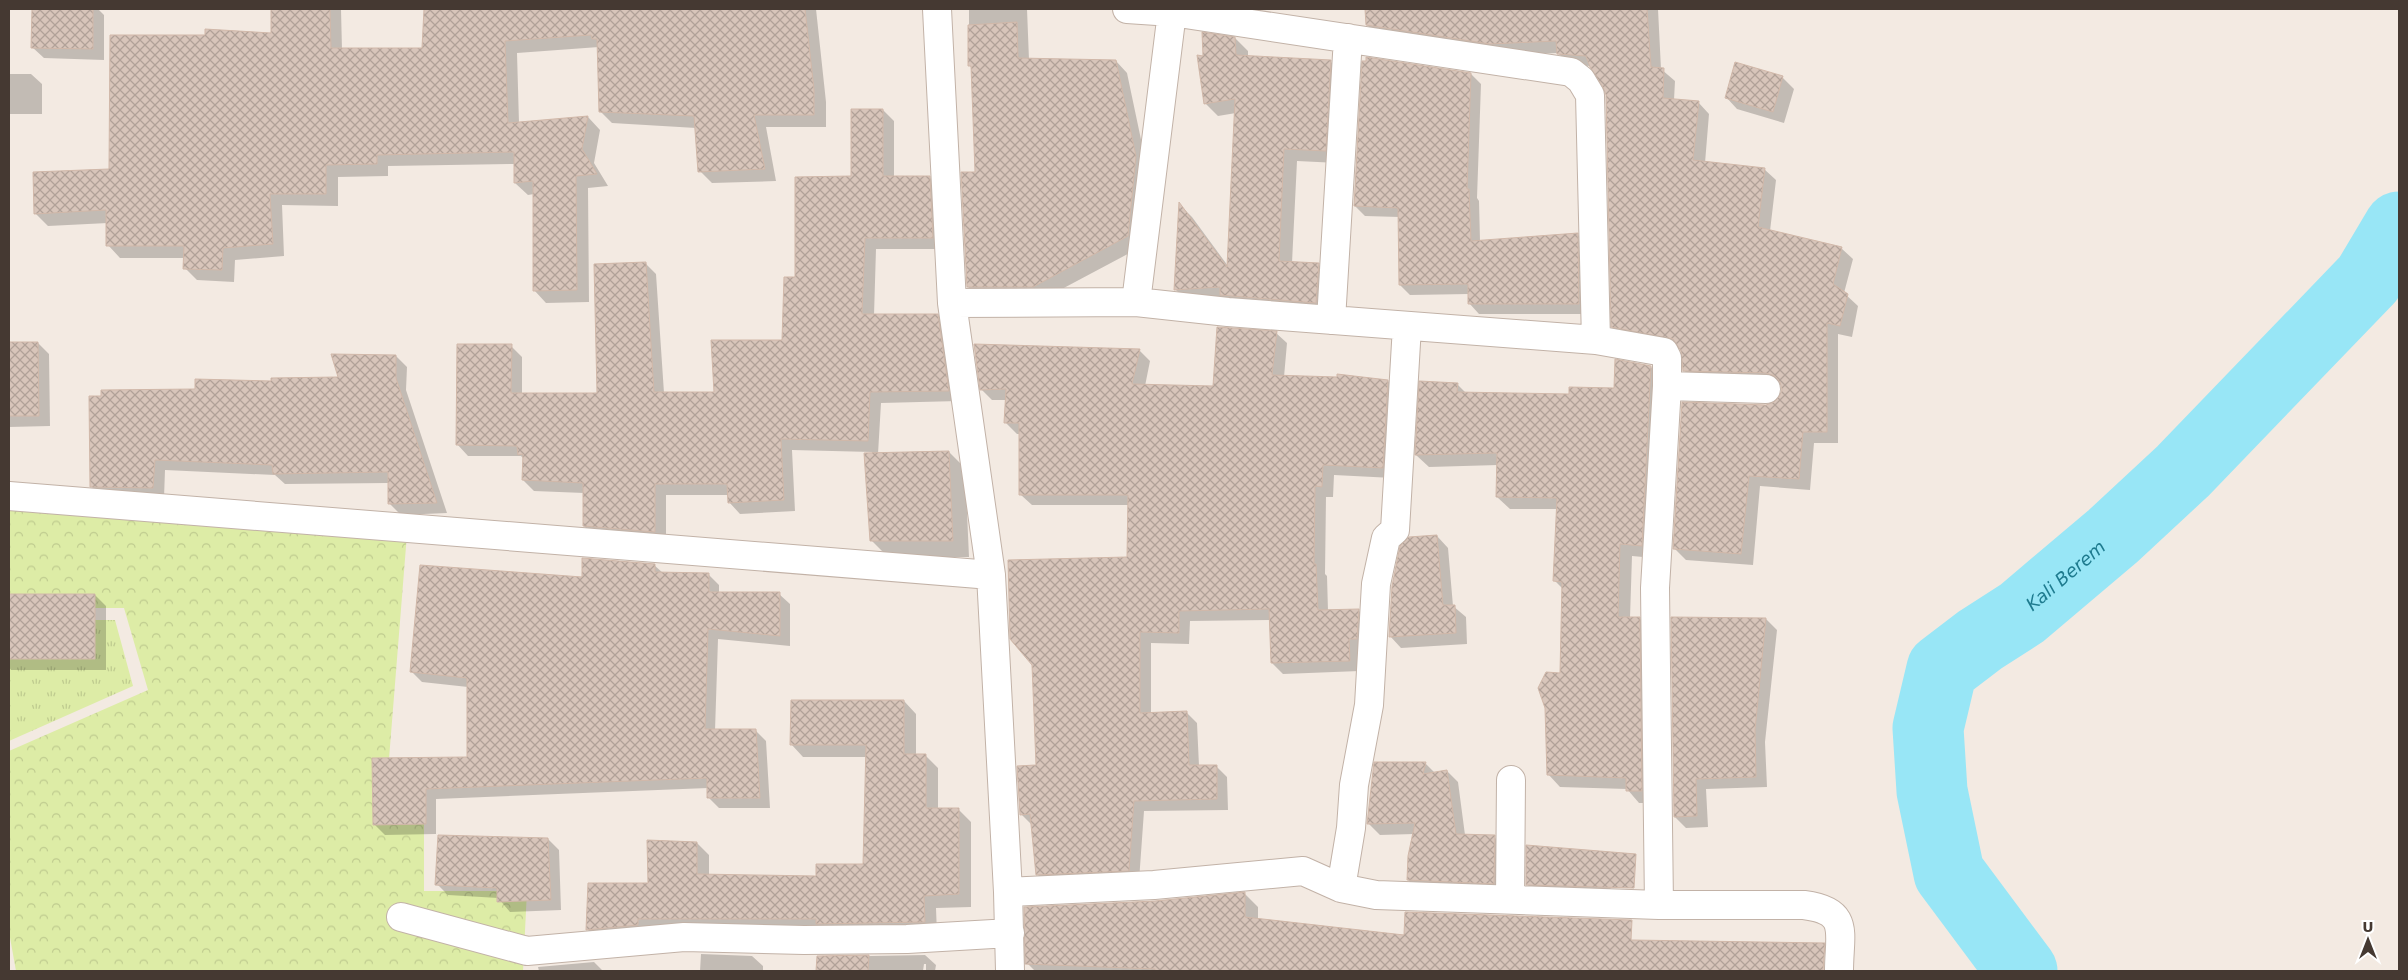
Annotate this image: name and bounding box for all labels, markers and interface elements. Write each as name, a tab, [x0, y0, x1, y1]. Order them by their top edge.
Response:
water label: Kali Berem	[2022, 536, 2110, 615]
north arrow	[2343, 915, 2393, 965]
text: U	[2362, 919, 2374, 935]

